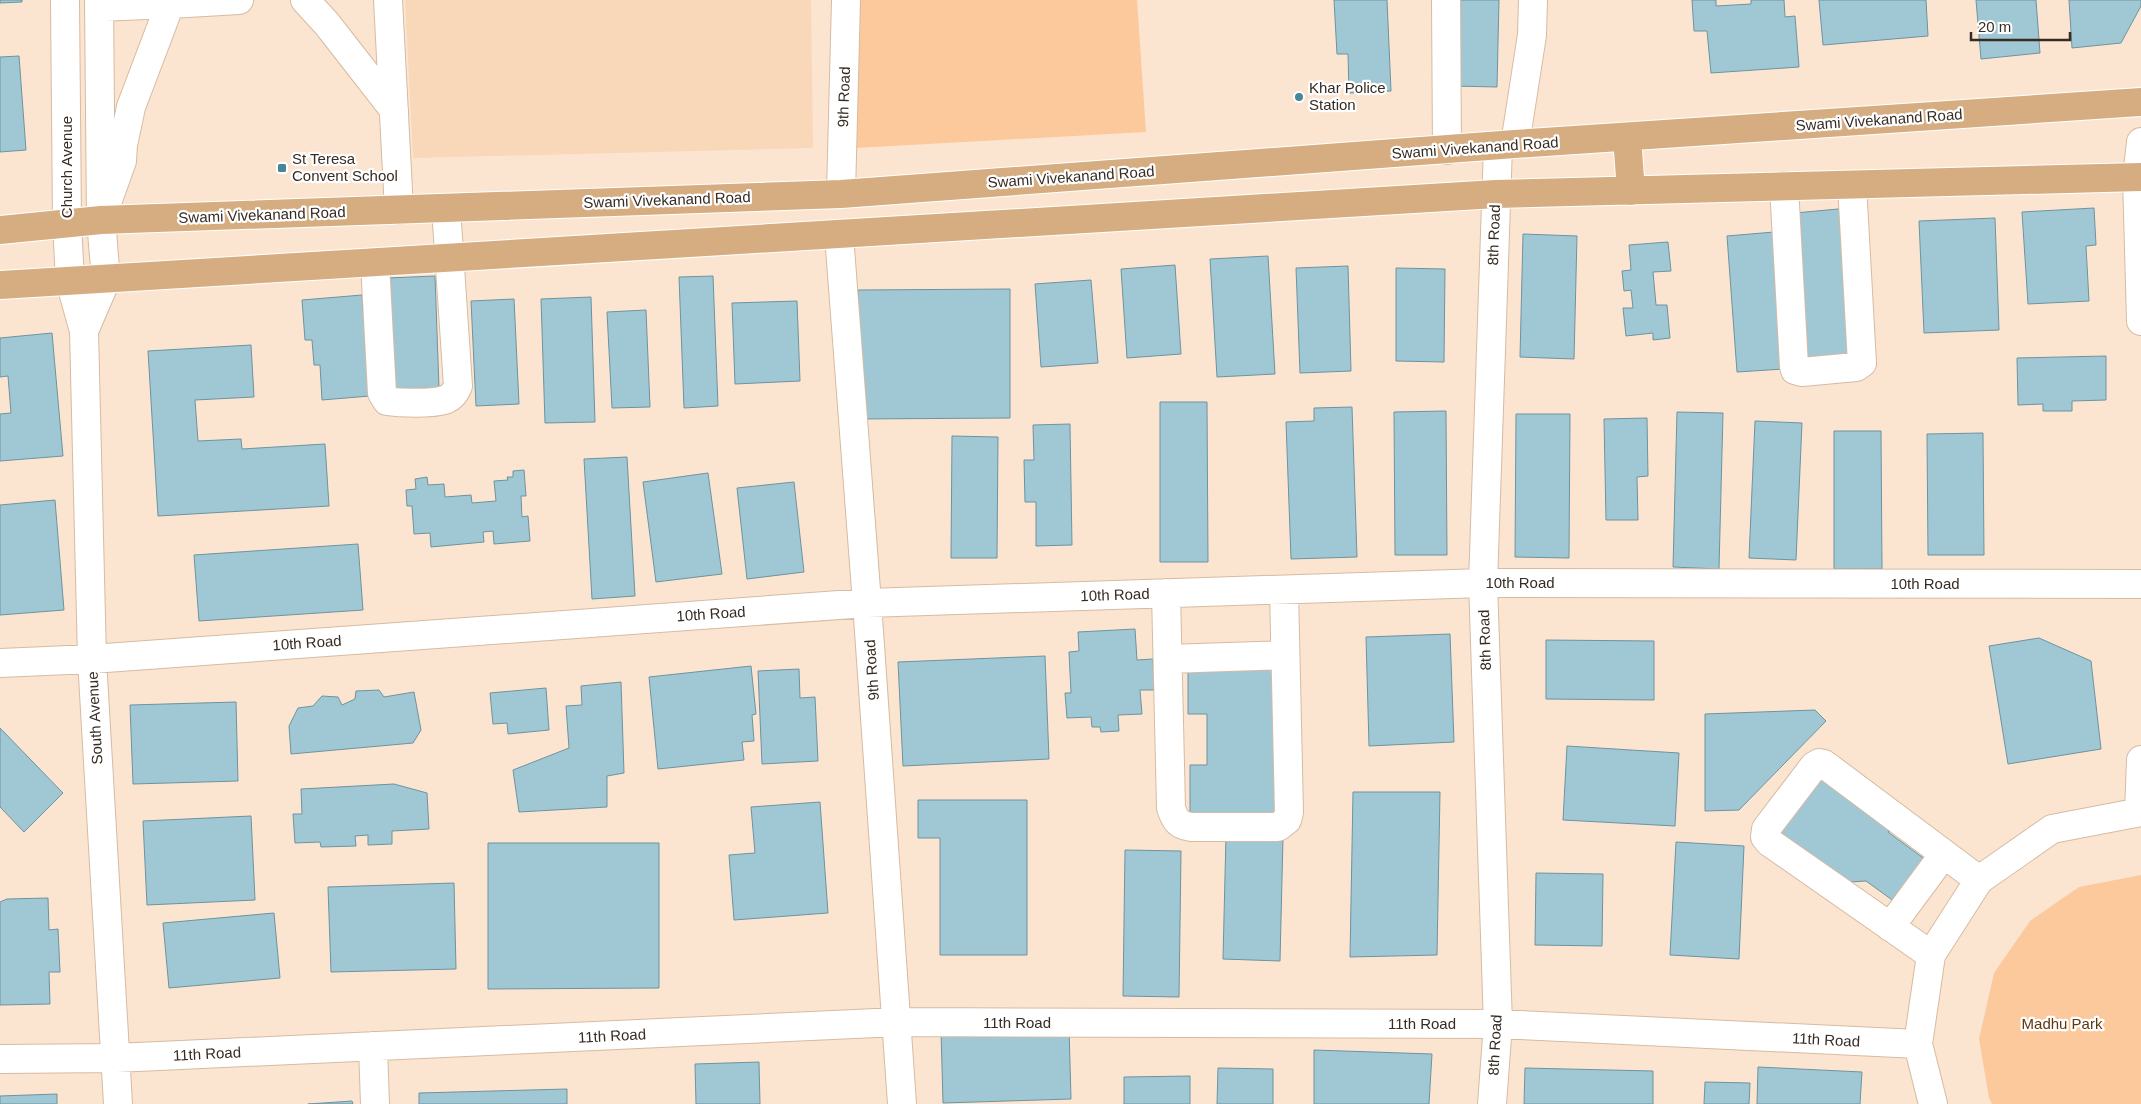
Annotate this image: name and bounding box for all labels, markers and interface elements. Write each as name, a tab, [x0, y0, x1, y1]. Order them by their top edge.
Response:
scale bar	[1971, 10, 2070, 42]
text: 20 m	[1978, 18, 2011, 35]
street label: 9th Road	[834, 66, 853, 128]
place label: Khar Police Station	[1309, 79, 1386, 113]
marker: Khar Police Station	[1293, 91, 1305, 103]
street label: Swami Vivekanand Road	[1795, 105, 1963, 134]
street label: Church Avenue	[58, 116, 75, 218]
street label: Swami Vivekanand Road	[1391, 133, 1559, 162]
place label: St Teresa Convent School	[292, 150, 398, 184]
marker: St Teresa Convent School	[276, 162, 288, 174]
street label: Swami Vivekanand Road	[987, 162, 1155, 191]
street label: Swami Vivekanand Road	[583, 188, 751, 211]
street label: Swami Vivekanand Road	[178, 203, 346, 226]
street label: 8th Road	[1484, 204, 1503, 266]
street label: 10th Road	[1485, 574, 1555, 591]
street label: 10th Road	[1890, 575, 1960, 592]
street label: 10th Road	[1080, 585, 1150, 604]
street label: 10th Road	[676, 603, 746, 624]
street label: 8th Road	[1475, 609, 1494, 671]
street label: 10th Road	[272, 632, 342, 653]
street label: 9th Road	[861, 639, 882, 701]
street label: South Avenue	[84, 671, 105, 765]
street label: 11th Road	[983, 1014, 1051, 1031]
street label: 8th Road	[1484, 1014, 1505, 1076]
street label: 11th Road	[1388, 1015, 1456, 1032]
park label: Madhu Park	[2022, 1015, 2103, 1032]
street label: 11th Road	[578, 1025, 646, 1046]
street label: 11th Road	[1792, 1029, 1860, 1050]
street label: 11th Road	[173, 1043, 241, 1064]

